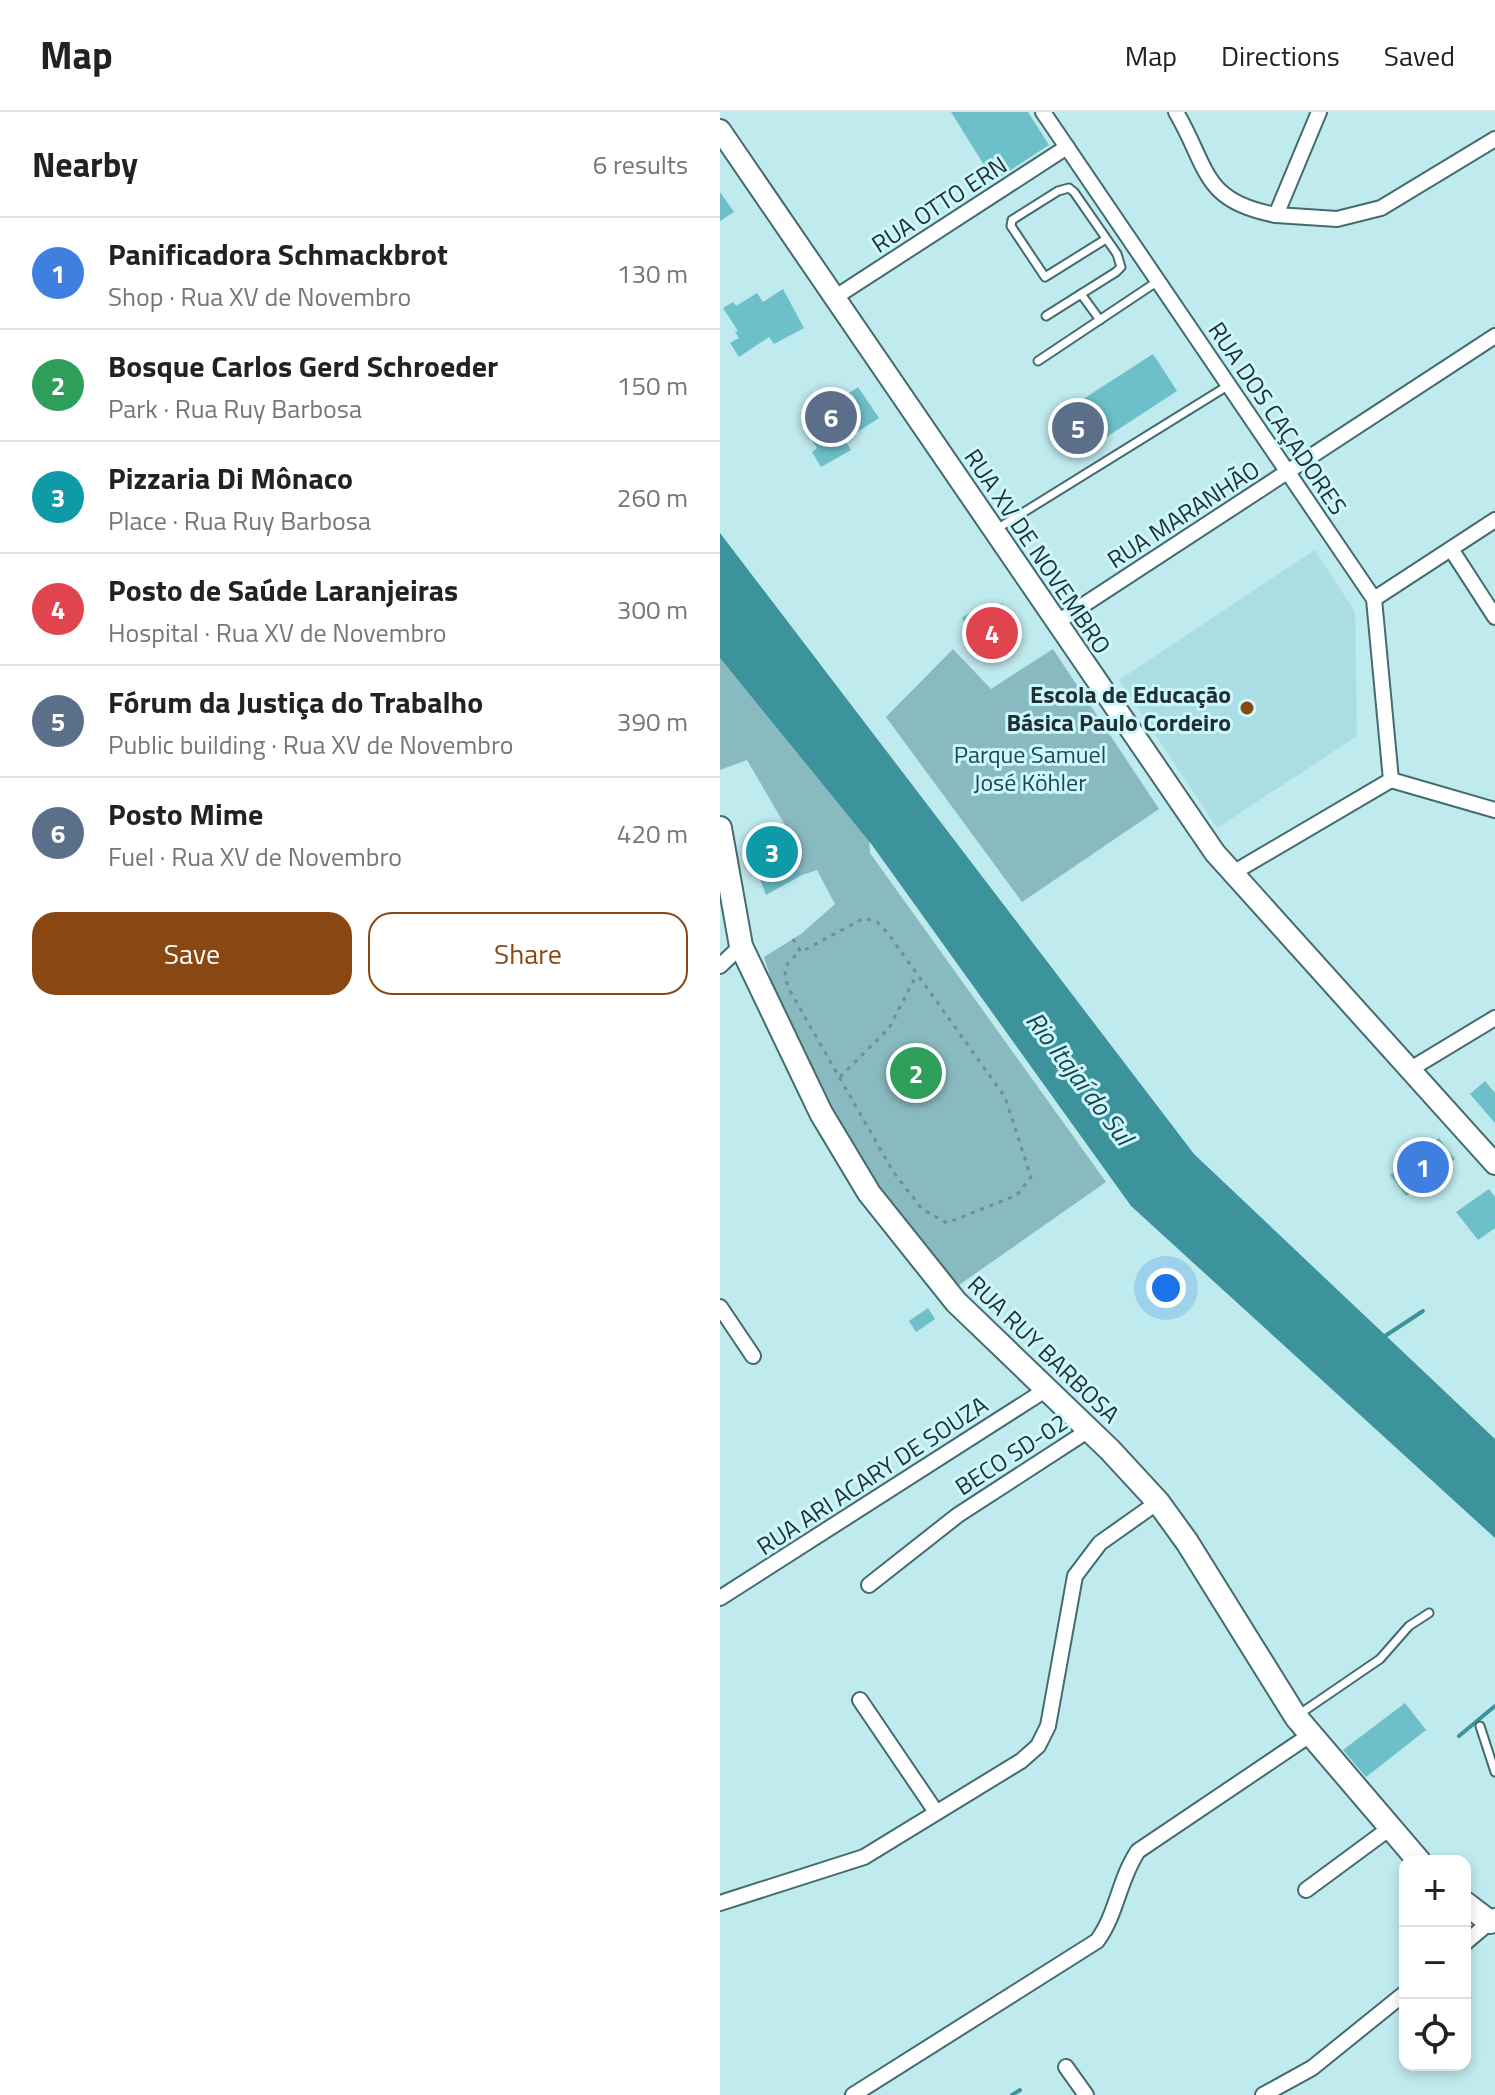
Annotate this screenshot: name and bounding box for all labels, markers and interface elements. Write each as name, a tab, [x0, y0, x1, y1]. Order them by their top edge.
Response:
text: Map	[40, 26, 113, 84]
text: Map	[1125, 34, 1177, 77]
text: Directions	[1221, 34, 1340, 77]
text: Saved	[1384, 34, 1455, 77]
text: Nearby	[32, 138, 138, 190]
text: 6 results	[593, 145, 688, 184]
street label: RUA OTTO ERN	[864, 147, 1014, 261]
text: Panificadora Schmackbrot	[108, 231, 448, 277]
text: 1	[51, 254, 65, 293]
text: 130 m	[617, 254, 688, 293]
text: Shop · Rua XV de Novembro	[108, 277, 411, 316]
street label: RUA DOS CAÇADORES	[1200, 314, 1356, 522]
text: Bosque Carlos Gerd Schroeder	[108, 343, 498, 389]
text: 2	[51, 366, 65, 405]
text: 150 m	[617, 366, 688, 405]
pin: 6	[805, 387, 857, 447]
text: Park · Rua Ruy Barbosa	[108, 389, 362, 428]
pin: 5	[1052, 398, 1104, 458]
street label: RUA XV DE NOVEMBRO	[956, 441, 1120, 661]
street label: RUA MARANHÃO	[1100, 451, 1266, 577]
text: Pizzaria Di Mônaco	[108, 455, 353, 501]
text: 3	[51, 478, 65, 517]
text: 260 m	[617, 478, 688, 517]
text: Place · Rua Ruy Barbosa	[108, 501, 371, 540]
text: Posto de Saúde Laranjeiras	[108, 567, 458, 613]
text: 4	[51, 590, 65, 629]
text: 300 m	[617, 590, 688, 629]
pin: 4	[966, 603, 1018, 663]
text: Hospital · Rua XV de Novembro	[108, 613, 447, 652]
place label: Escola de Educação Básica Paulo Cordeiro	[1006, 676, 1231, 740]
text: Fórum da Justiça do Trabalho	[108, 679, 483, 725]
marker: Escola de Educação Básica Paulo Cordeiro	[1238, 699, 1256, 717]
text: 5	[51, 702, 65, 741]
text: 390 m	[617, 702, 688, 741]
text: Public building · Rua XV de Novembro	[108, 725, 513, 764]
park label: Parque Samuel José Köhler	[954, 736, 1106, 800]
text: Posto Mime	[108, 791, 263, 837]
text: 6	[51, 814, 65, 853]
text: 420 m	[617, 814, 688, 853]
pin: 3	[746, 822, 798, 882]
text: Fuel · Rua XV de Novembro	[108, 837, 402, 876]
button: Save	[32, 912, 352, 995]
button: Share	[368, 912, 688, 995]
water label: Rio Itajaí do Sul	[1017, 1003, 1145, 1156]
pin: 2	[890, 1043, 942, 1103]
pin: 1	[1397, 1137, 1449, 1197]
street label: RUA RUY BARBOSA	[960, 1267, 1128, 1431]
your location	[1146, 1268, 1186, 1308]
street label: RUA ARI ACARY DE SOUZA	[749, 1387, 995, 1563]
street label: BECO SD-02	[948, 1404, 1074, 1504]
map controls	[1399, 1855, 1471, 2071]
button: +	[1399, 1855, 1471, 1927]
button: −	[1399, 1927, 1471, 1999]
button: locate	[1399, 1999, 1471, 2071]

